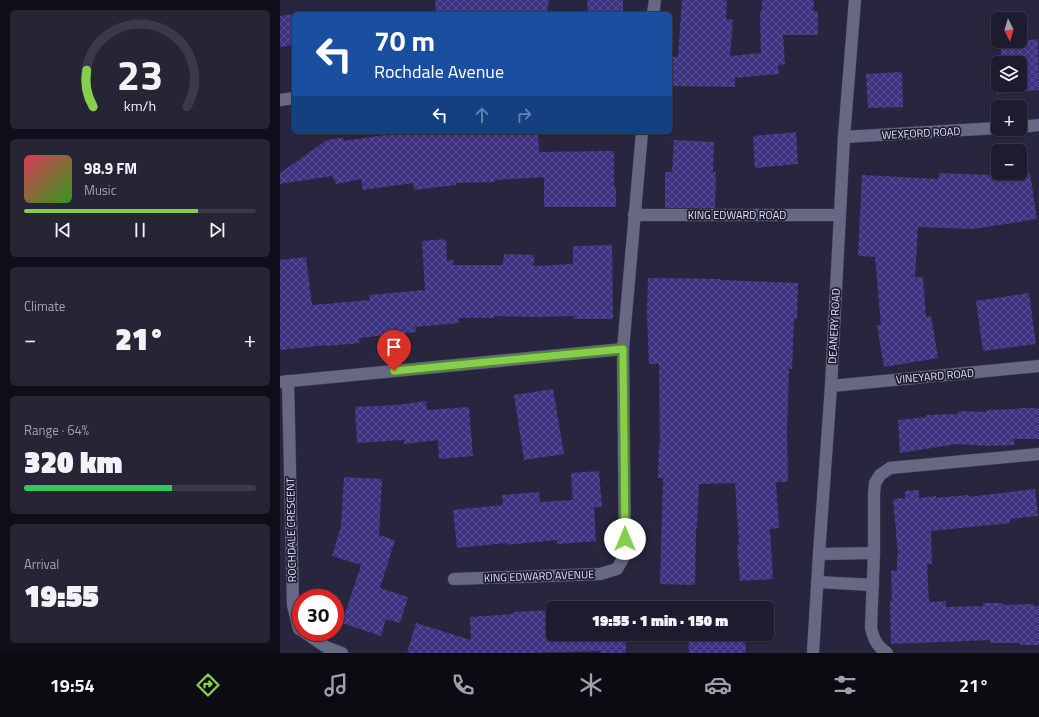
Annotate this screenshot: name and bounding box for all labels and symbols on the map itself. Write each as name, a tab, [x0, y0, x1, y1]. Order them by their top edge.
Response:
north arrow	[991, 12, 1027, 48]
street label: WEXFORD ROAD	[881, 123, 961, 143]
street label: KING EDWARD ROAD	[688, 207, 786, 223]
street label: DEANERY ROAD	[824, 288, 844, 364]
pin	[377, 330, 411, 371]
street label: VINEYARD ROAD	[895, 365, 975, 387]
street label: ROCHDALE CRESCENT	[282, 477, 300, 583]
position arrow	[604, 518, 646, 560]
street label: KING EDWARD AVENUE	[484, 566, 594, 586]
speed limit sign: 30	[292, 589, 344, 641]

